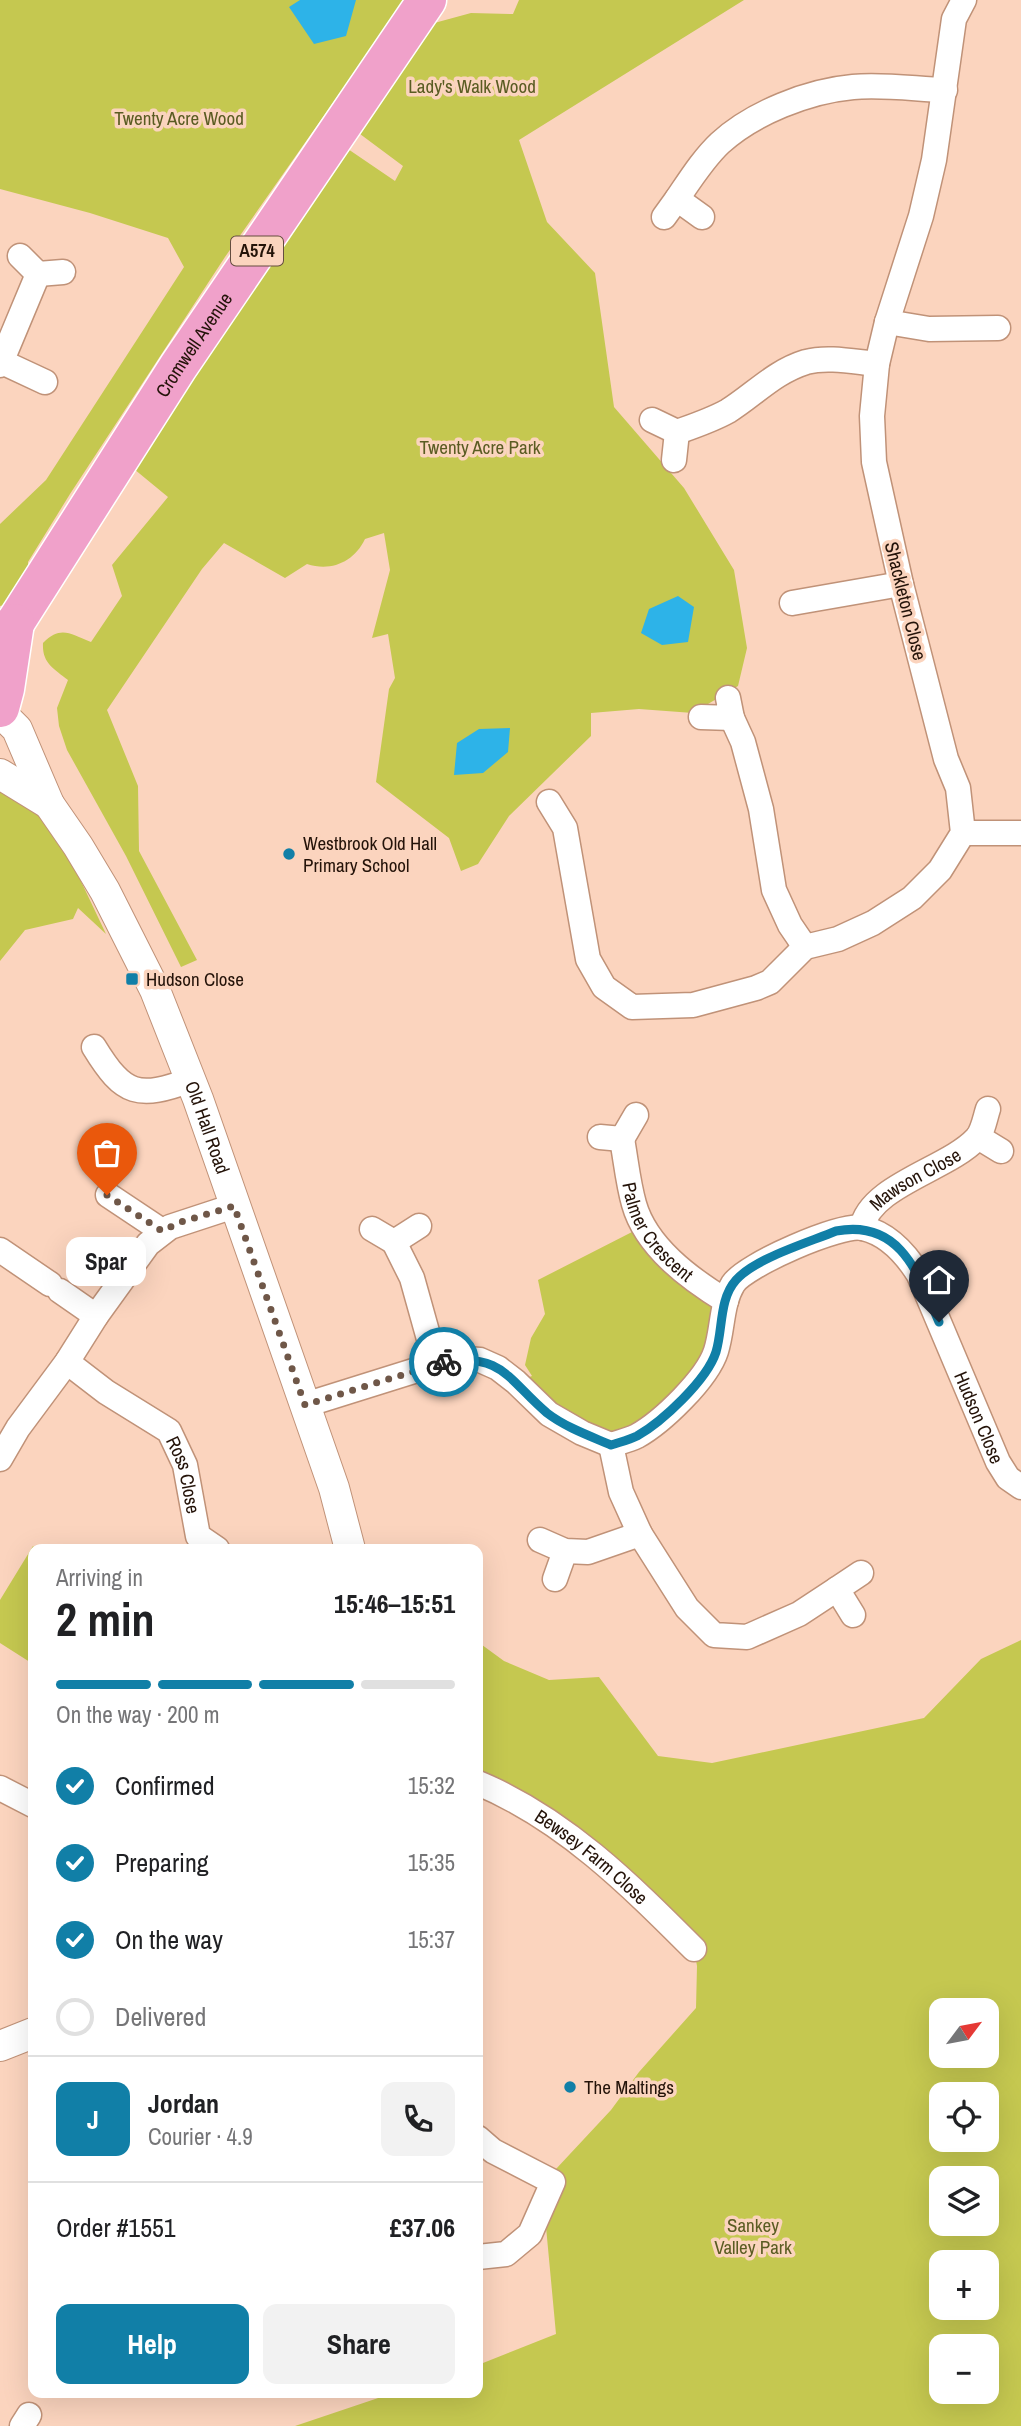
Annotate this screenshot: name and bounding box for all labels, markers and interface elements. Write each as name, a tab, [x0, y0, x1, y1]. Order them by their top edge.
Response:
park label: Lady's Walk Wood	[408, 73, 536, 99]
park label: Twenty Acre Wood	[114, 105, 244, 131]
road number: A574	[231, 236, 283, 265]
street label: Cromwell Avenue	[149, 287, 238, 402]
park label: Twenty Acre Park	[419, 434, 541, 460]
street label: Shackleton Close	[879, 539, 933, 663]
place label: Westbrook Old Hall Primary School	[303, 830, 437, 878]
marker: Westbrook Old Hall Primary School	[281, 846, 297, 862]
place label: Hudson Close	[146, 966, 244, 992]
marker: Hudson Close	[124, 971, 140, 987]
street label: Old Hall Road	[179, 1077, 236, 1177]
pin	[77, 1123, 137, 1195]
icon: bag	[88, 1134, 126, 1172]
street label: Mawson Close	[863, 1142, 966, 1216]
street label: Palmer Crescent	[616, 1180, 699, 1288]
callout: Spar	[67, 1237, 147, 1286]
text: Spar	[85, 1246, 127, 1277]
pin	[909, 1250, 969, 1322]
icon: home	[920, 1261, 958, 1299]
courier	[409, 1327, 479, 1397]
icon: bike	[425, 1343, 463, 1381]
street label: Hudson Close	[948, 1367, 1010, 1468]
street label: Ross Close	[160, 1432, 207, 1516]
text: Arriving in	[56, 1562, 143, 1593]
text: 15:46–15:51	[334, 1586, 455, 1621]
text: 2 min	[56, 1588, 155, 1650]
text: On the way · 200 m	[56, 1699, 220, 1730]
icon: check	[56, 1767, 94, 1805]
text: Confirmed	[115, 1768, 215, 1803]
text: 15:32	[408, 1770, 455, 1801]
street label: Bewsey Farm Close	[530, 1803, 654, 1910]
icon: check	[56, 1844, 94, 1882]
text: Preparing	[115, 1845, 209, 1880]
text: 15:35	[408, 1847, 455, 1878]
icon: check	[56, 1921, 94, 1959]
text: On the way	[115, 1922, 223, 1957]
text: 15:37	[408, 1924, 455, 1955]
north arrow	[929, 1998, 999, 2068]
map controls	[929, 1998, 999, 2404]
text: Delivered	[115, 1999, 206, 2034]
place label: The Maltings	[584, 2074, 674, 2100]
marker: The Maltings	[562, 2079, 578, 2095]
button: phone	[381, 2082, 455, 2156]
button: locate	[929, 2082, 999, 2152]
text: Jordan	[148, 2086, 219, 2121]
text: J	[87, 2102, 99, 2137]
text: Courier · 4.9	[148, 2121, 253, 2152]
button: layers	[929, 2166, 999, 2236]
text: Order #1551	[56, 2210, 176, 2245]
text: £37.06	[390, 2210, 455, 2245]
park label: Sankey Valley Park	[714, 2212, 792, 2260]
button: +	[929, 2250, 999, 2320]
button: Help	[56, 2304, 249, 2384]
button: Share	[263, 2304, 455, 2384]
button: −	[929, 2334, 999, 2404]

